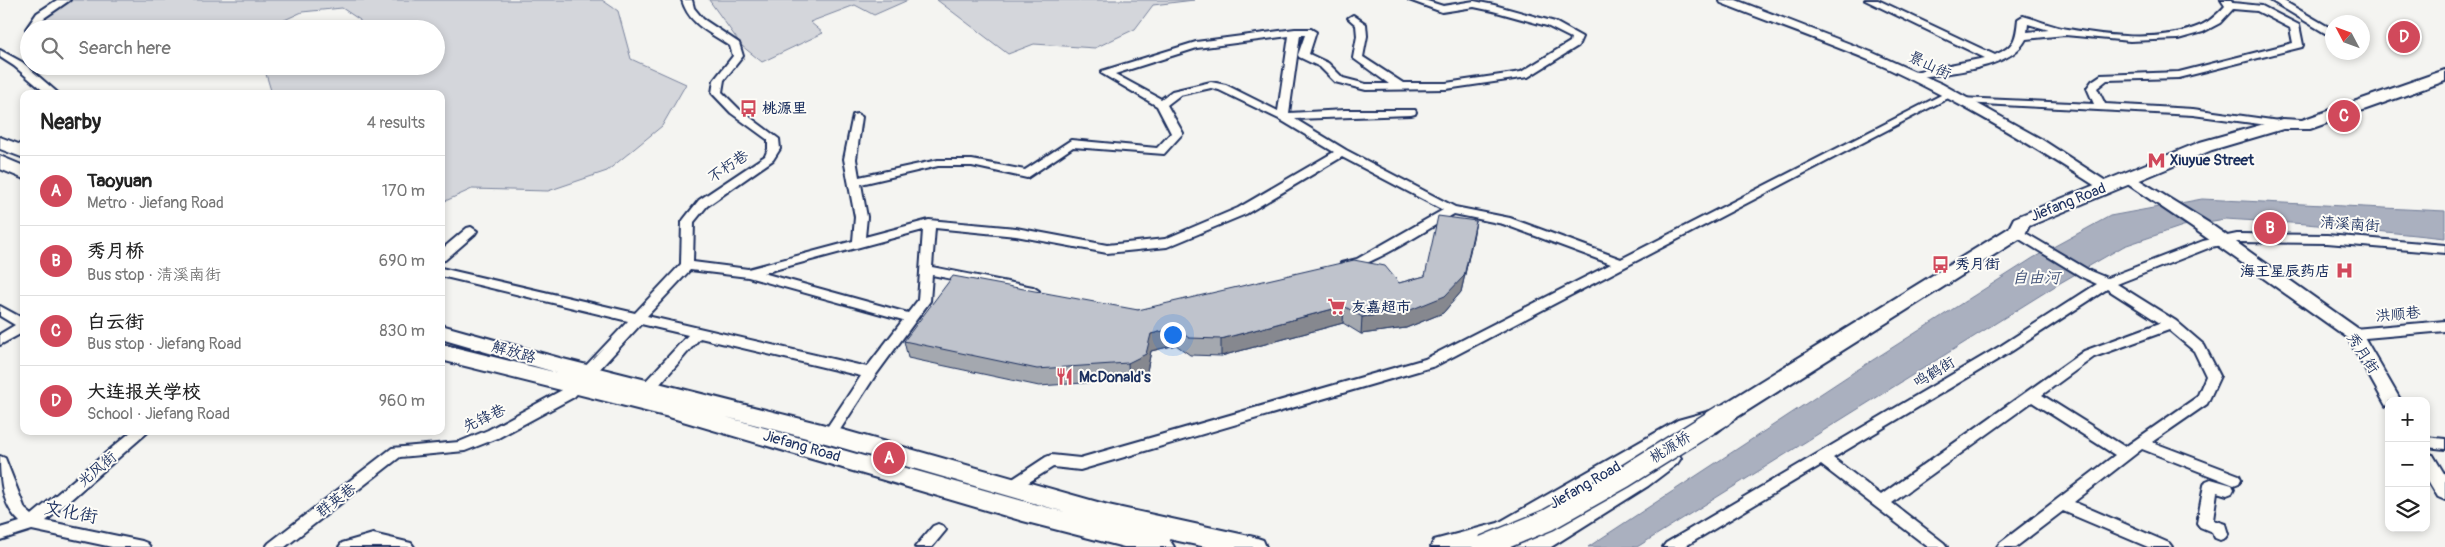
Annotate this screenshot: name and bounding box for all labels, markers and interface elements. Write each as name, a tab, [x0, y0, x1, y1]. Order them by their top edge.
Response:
north arrow	[2325, 15, 2370, 60]
pin: D	[2388, 18, 2420, 56]
search box	[20, 20, 445, 75]
icon: search	[38, 34, 66, 62]
text: Search here	[78, 36, 171, 60]
street label: 景山街	[1905, 47, 1954, 84]
pin: C	[2328, 97, 2360, 135]
bus stop icon: 桃源里	[738, 98, 758, 118]
place label: 桃源里	[762, 99, 807, 118]
text: Nearby	[40, 109, 101, 136]
text: 4 results	[367, 113, 425, 133]
street label: 不朽巷	[704, 146, 752, 187]
metro station icon: Xiuyue Street	[2146, 150, 2166, 170]
place label: Xiuyue Street	[2170, 151, 2255, 170]
text: Taoyuan	[87, 169, 152, 193]
street label: Jiefang Road	[2028, 179, 2109, 226]
text: A	[51, 181, 61, 201]
text: 170 m	[382, 181, 425, 201]
text: Metro · Jiefang Road	[87, 193, 224, 213]
pin: B	[2254, 209, 2286, 247]
street label: 清溪南街	[2319, 213, 2381, 236]
text: 秀月桥	[87, 239, 144, 263]
text: B	[51, 251, 61, 271]
text: 690 m	[379, 251, 425, 271]
bus stop icon: 秀月街	[1931, 254, 1951, 274]
place label: 秀月街	[1955, 255, 2000, 274]
hospital icon: 海王星辰药店	[2334, 261, 2354, 281]
place label: 海王星辰药店	[2240, 262, 2330, 281]
text: Bus stop · 清溪南街	[87, 265, 221, 285]
water label: 自由河	[2012, 268, 2063, 288]
supermarket icon: 友嘉超市	[1327, 297, 1347, 317]
place label: 友嘉超市	[1351, 298, 1411, 317]
street label: 洪顺巷	[2375, 303, 2421, 326]
text: 白云街	[87, 310, 144, 334]
text: C	[51, 321, 61, 341]
text: 830 m	[379, 321, 425, 341]
your location	[1160, 322, 1186, 348]
street label: 秀月街	[2342, 329, 2383, 377]
text: Bus stop · Jiefang Road	[87, 334, 242, 354]
street label: 解放路	[490, 337, 538, 368]
street label: 鸣鹤街	[1910, 353, 1958, 392]
restaurant icon: McDonald's	[1055, 367, 1075, 387]
place label: McDonald's	[1079, 368, 1151, 387]
text: 大连报关学校	[87, 380, 201, 404]
text: D	[51, 391, 61, 411]
text: 960 m	[379, 391, 425, 411]
map controls	[2385, 397, 2430, 532]
button: +	[2385, 397, 2430, 442]
street label: 先锋巷	[460, 400, 509, 437]
text: School · Jiefang Road	[87, 404, 230, 424]
street label: Jiefang Road	[761, 426, 843, 467]
street label: 桃源桥	[1646, 427, 1694, 467]
pin: A	[873, 439, 905, 477]
button: −	[2385, 442, 2430, 487]
street label: 光风街	[74, 448, 121, 491]
street label: Jiefang Road	[1546, 457, 1624, 514]
street label: 群英巷	[313, 479, 360, 522]
button: layers	[2385, 487, 2430, 532]
street label: 文化街	[42, 496, 100, 529]

